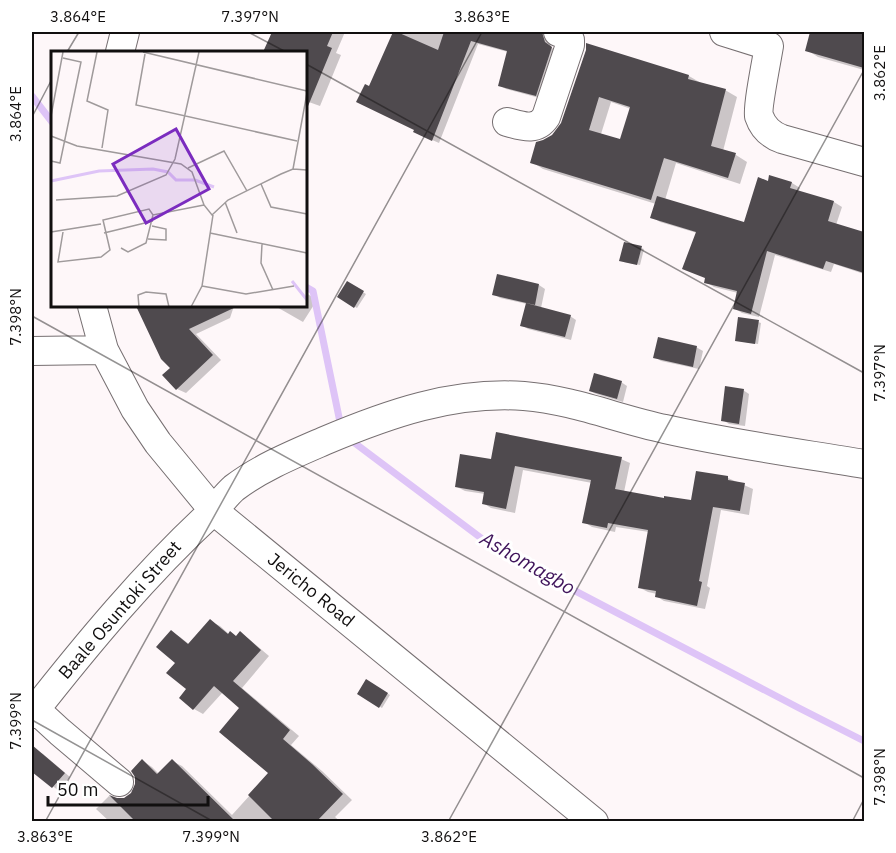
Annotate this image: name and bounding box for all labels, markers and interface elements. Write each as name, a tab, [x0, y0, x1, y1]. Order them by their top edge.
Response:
text: 3.864°E	[50, 7, 106, 26]
text: 7.397°N	[221, 7, 279, 26]
text: 3.863°E	[454, 7, 510, 26]
text: 3.862°E	[870, 45, 889, 101]
inset map	[51, 51, 308, 308]
text: 3.864°E	[6, 86, 25, 142]
text: 7.398°N	[6, 288, 25, 346]
text: 7.397°N	[870, 344, 889, 402]
water label: Ashomagbo	[475, 524, 581, 601]
street label: Baale Osuntoki Street	[53, 536, 186, 684]
street label: Jericho Road	[263, 548, 359, 632]
text: 7.399°N	[6, 692, 25, 750]
text: 7.398°N	[870, 748, 889, 806]
scale bar	[48, 769, 208, 807]
text: 50 m	[57, 778, 99, 801]
text: 3.863°E	[17, 827, 73, 846]
text: 7.399°N	[182, 827, 240, 846]
text: 3.862°E	[421, 827, 477, 846]

